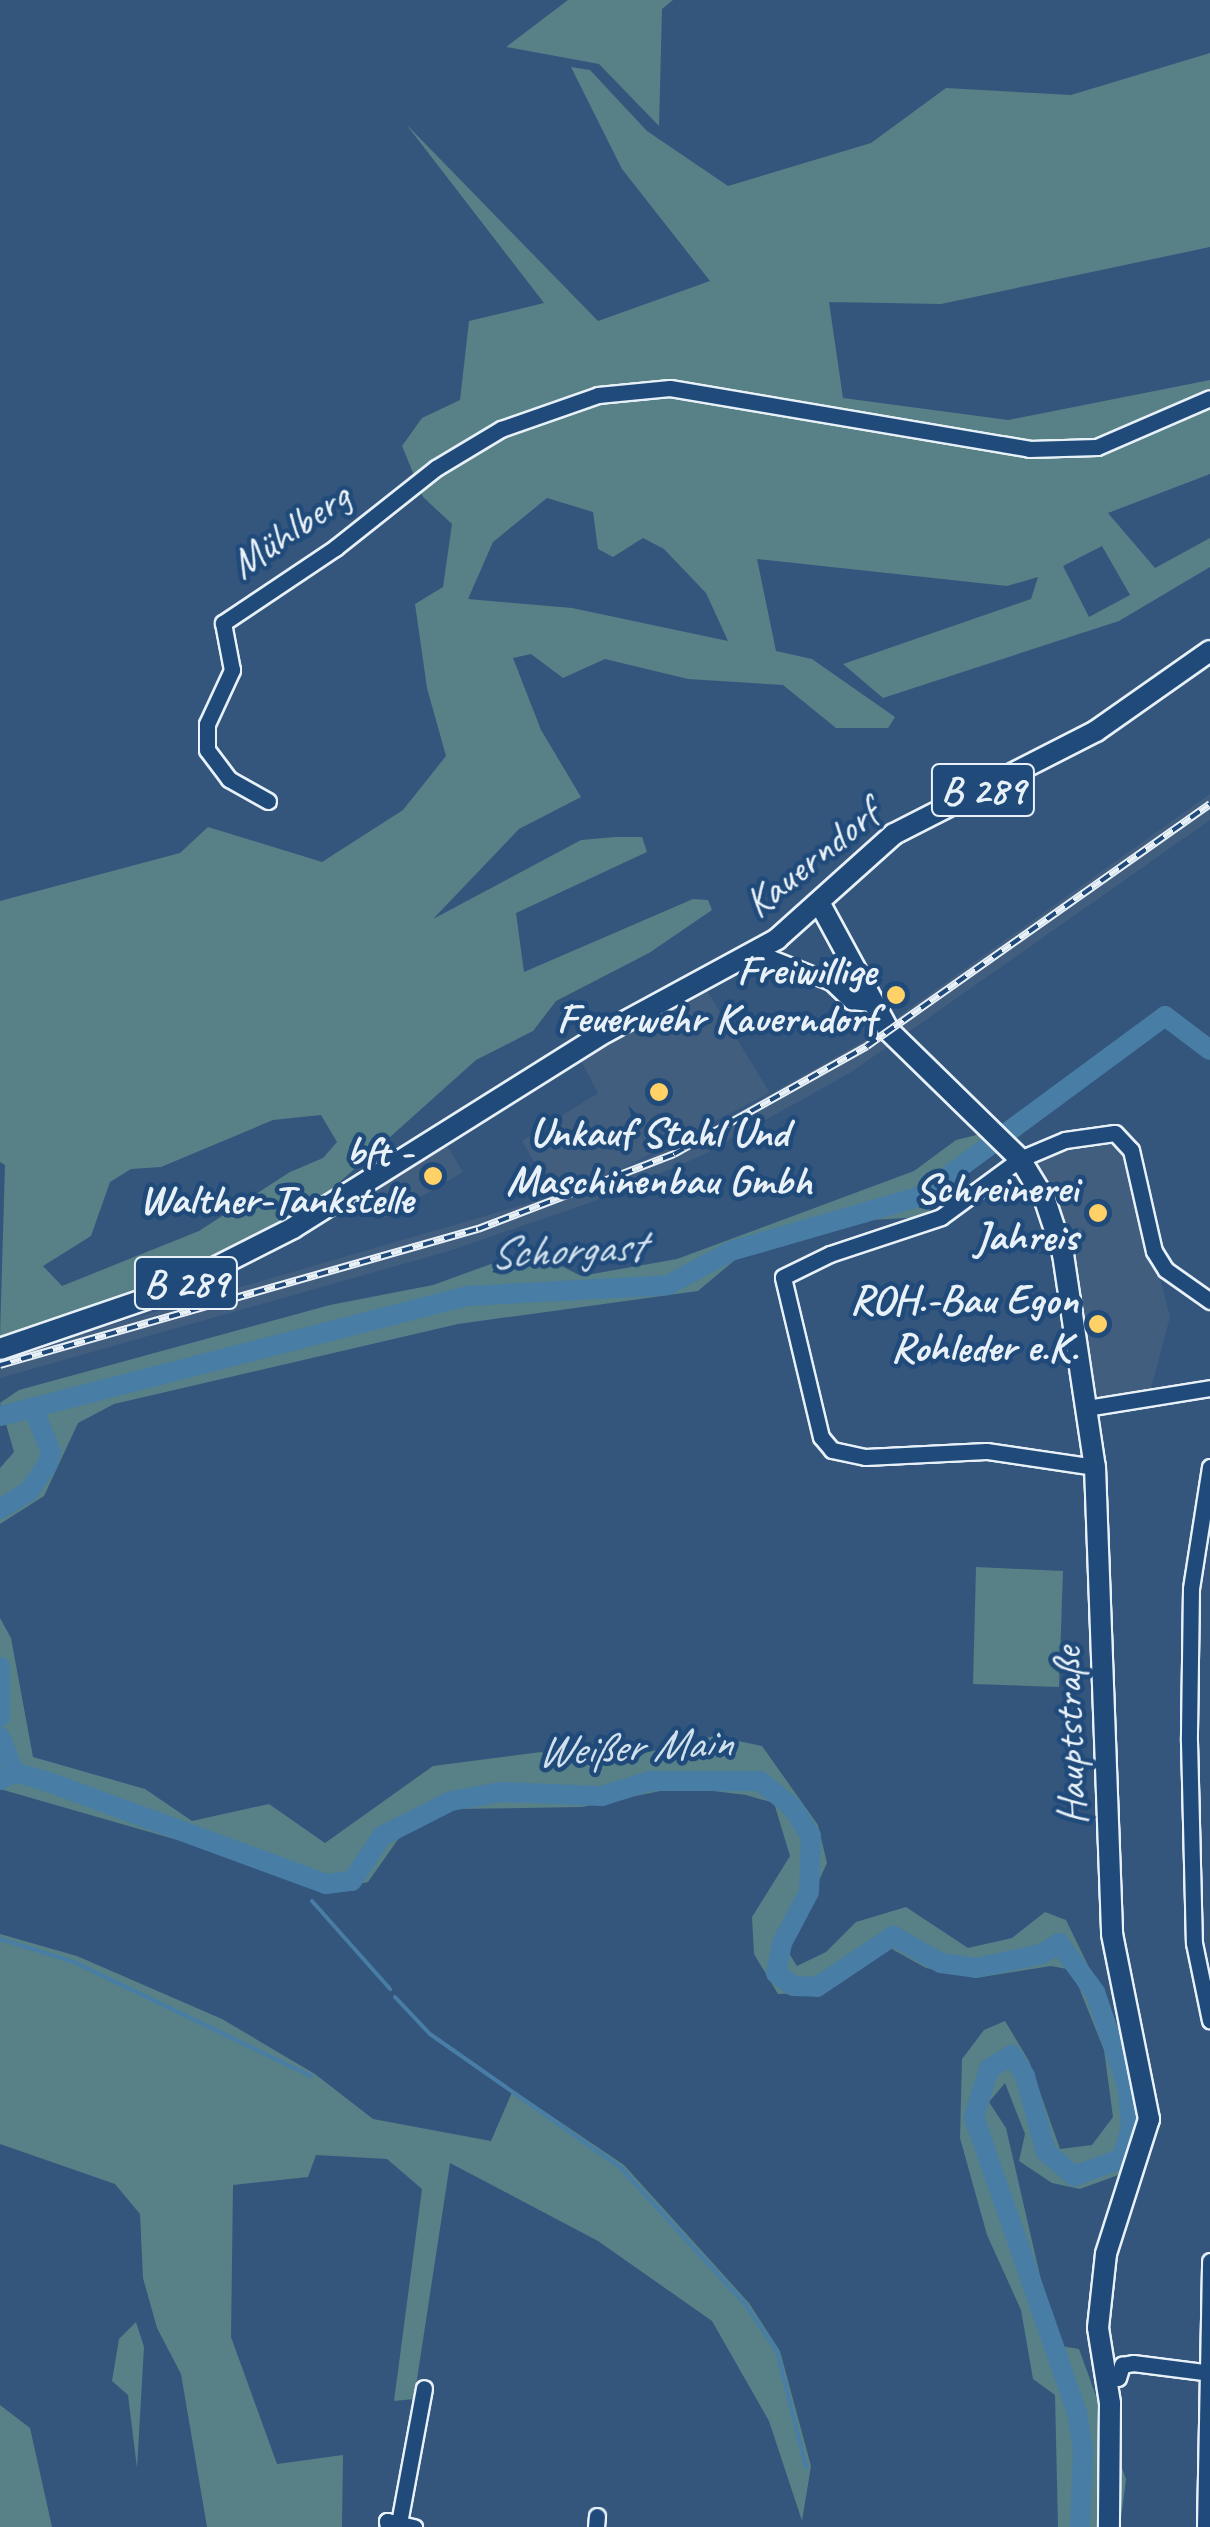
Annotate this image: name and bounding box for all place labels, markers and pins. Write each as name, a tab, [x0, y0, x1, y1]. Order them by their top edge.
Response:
place label: Freiwillige Feuerwehr Kauerndorf	[556, 946, 876, 1044]
marker: Freiwillige Feuerwehr Kauerndorf	[885, 984, 907, 1006]
marker: Unkauf Stahl Und Maschinenbau Gmbh	[648, 1081, 670, 1103]
place label: Unkauf Stahl Und Maschinenbau Gmbh	[506, 1108, 812, 1206]
place label: bft - Walther-Tankstelle	[140, 1127, 413, 1226]
place label: Schreinerei Jahreis	[915, 1164, 1078, 1262]
marker: bft - Walther-Tankstelle	[422, 1165, 444, 1187]
marker: Schreinerei Jahreis	[1087, 1202, 1109, 1224]
place label: ROH.-Bau Egon Rohleder e.K.	[850, 1275, 1078, 1374]
marker: ROH.-Bau Egon Rohleder e.K.	[1087, 1313, 1109, 1335]

